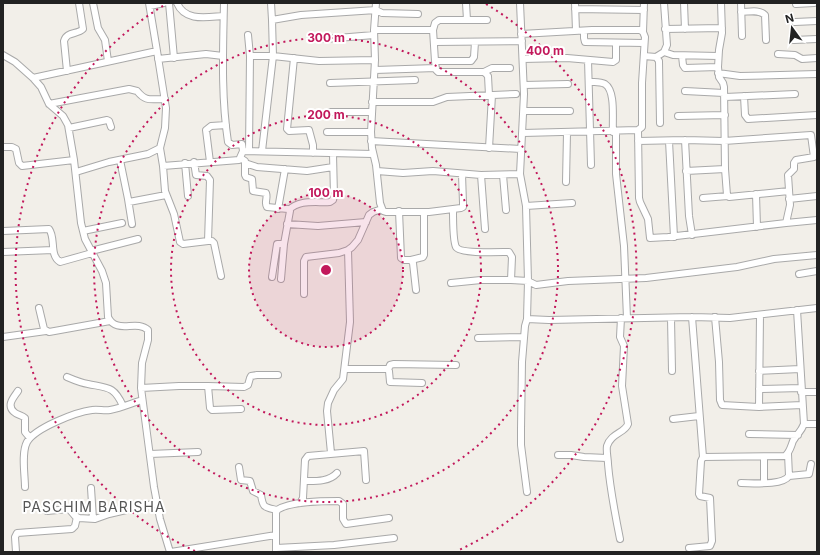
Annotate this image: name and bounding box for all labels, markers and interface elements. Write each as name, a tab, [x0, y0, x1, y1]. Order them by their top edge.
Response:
north arrow	[772, 8, 812, 48]
text: N	[784, 10, 795, 26]
text: 300 m	[307, 30, 345, 45]
text: 400 m	[526, 43, 564, 58]
text: 200 m	[307, 107, 345, 122]
text: 100 m	[308, 185, 344, 200]
centre of rings	[319, 263, 333, 277]
district label: PASCHIM BARISHA	[22, 498, 166, 515]

